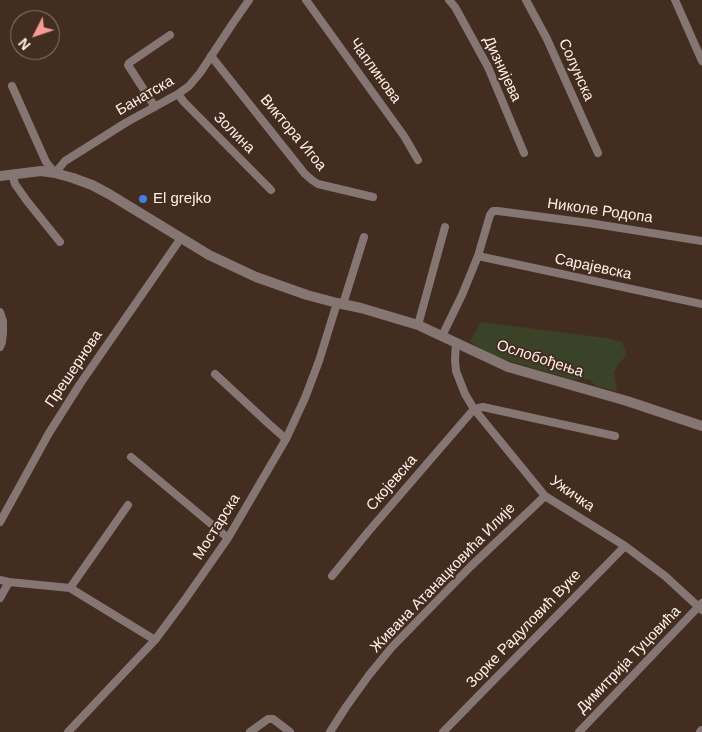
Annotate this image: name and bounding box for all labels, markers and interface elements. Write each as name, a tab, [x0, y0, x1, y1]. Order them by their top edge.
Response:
north arrow	[10, 10, 60, 60]
street label: Дизнијева	[479, 34, 525, 104]
text: N	[15, 35, 34, 53]
street label: Чаплинова	[345, 35, 405, 107]
street label: Солунска	[554, 36, 598, 104]
street label: Банатска	[113, 72, 177, 120]
street label: Виктора Игоа	[256, 91, 330, 175]
street label: Золина	[210, 109, 258, 157]
place label: El grejko	[153, 190, 211, 208]
marker: El grejko	[137, 193, 149, 205]
street label: Николе Родопа	[546, 195, 654, 227]
street label: Сарајевска	[553, 250, 633, 284]
street label: Прешернова	[42, 327, 106, 411]
street label: Ослобођења	[494, 336, 586, 382]
street label: Скојевска	[363, 451, 421, 515]
street label: Ужичка	[546, 472, 598, 516]
street label: Мостарска	[190, 491, 244, 563]
street label: Живана Атанацковића Илије	[367, 499, 519, 657]
street label: Зорке Радуловић Вуке	[463, 566, 585, 692]
street label: Димитрија Туцовића	[573, 603, 685, 717]

